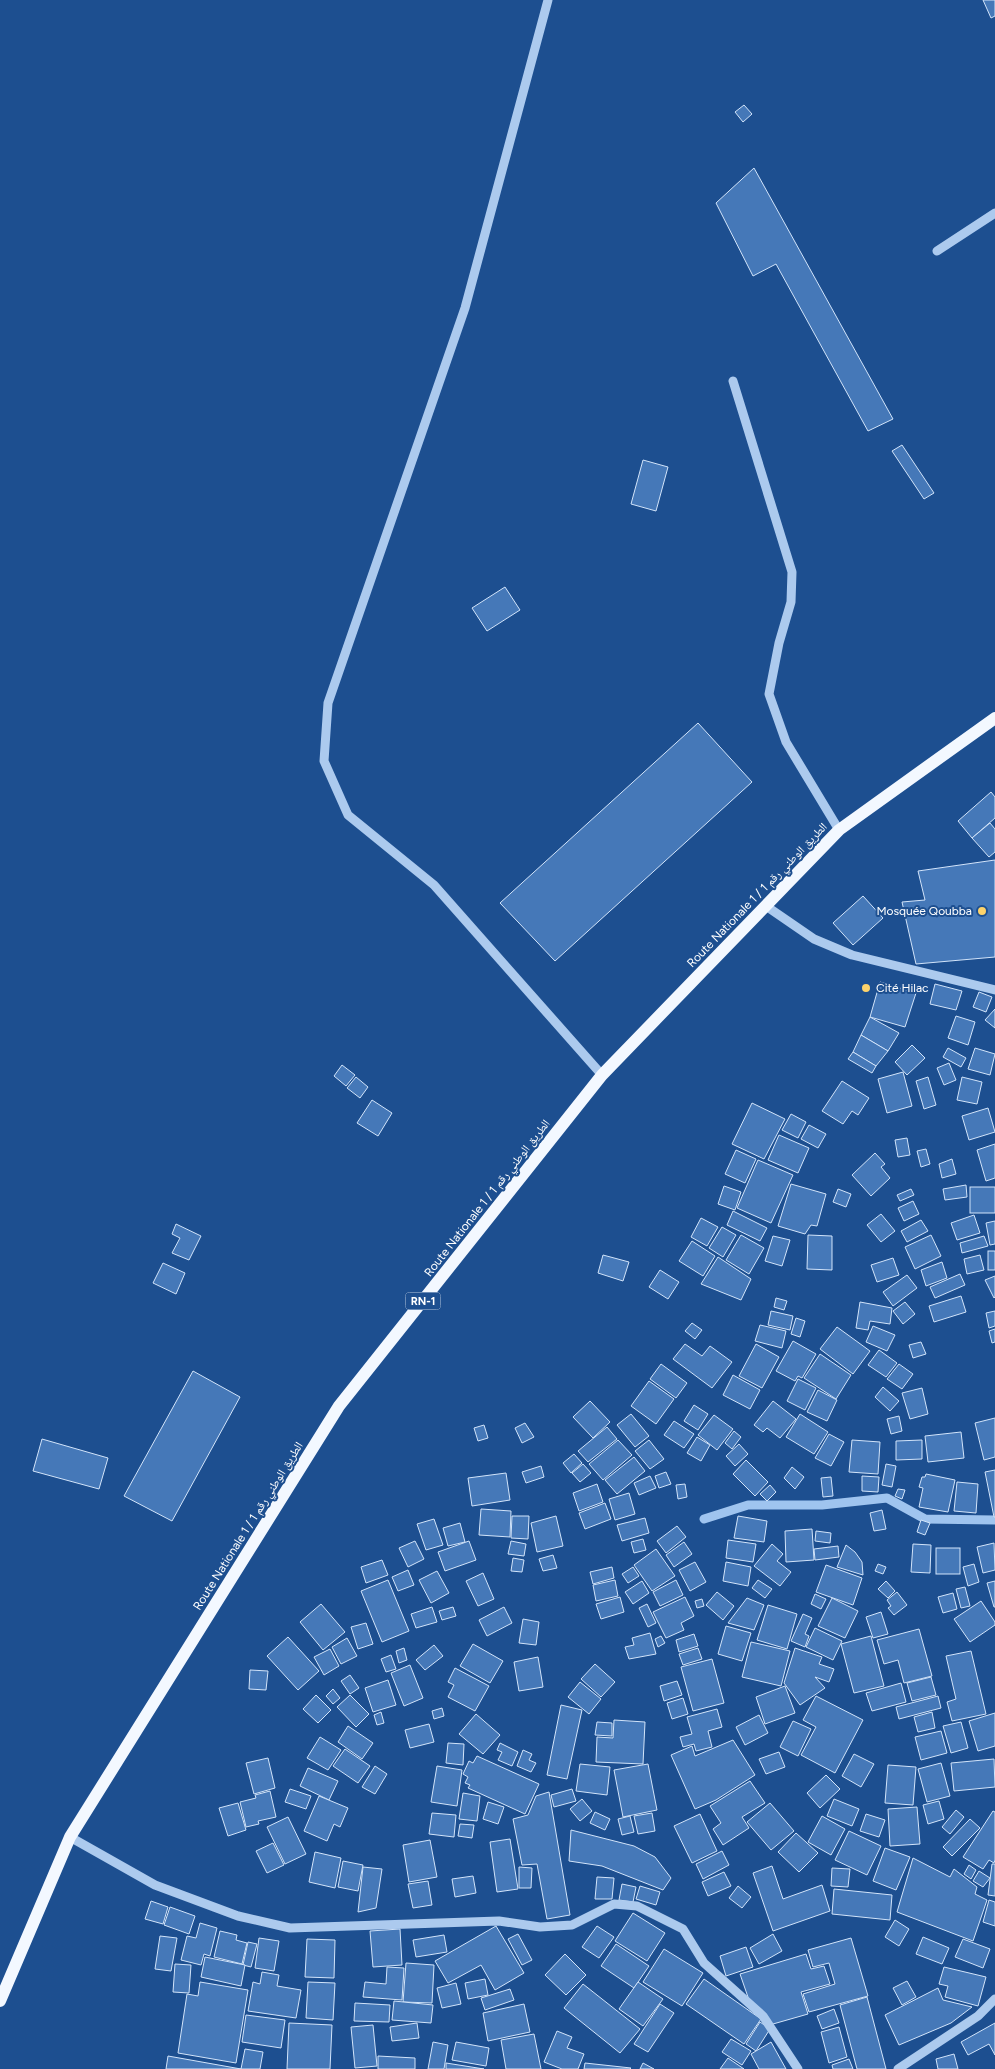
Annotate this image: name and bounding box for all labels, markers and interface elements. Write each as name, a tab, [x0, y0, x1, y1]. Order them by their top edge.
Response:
street label: Route Nationale 1 / الطريق الوطني رقم 1	[684, 820, 832, 972]
place label: Mosquée Qoubba	[876, 904, 972, 918]
marker: Mosquée Qoubba	[976, 905, 988, 917]
place label: Cité Hilac	[876, 981, 929, 995]
marker: Cité Hilac	[860, 982, 872, 994]
street label: Route Nationale 1 / الطريق الوطني رقم 1	[421, 1117, 555, 1281]
road number: RN-1	[406, 1292, 440, 1310]
street label: Route Nationale 1 / الطريق الوطني رقم 1	[190, 1439, 308, 1614]

